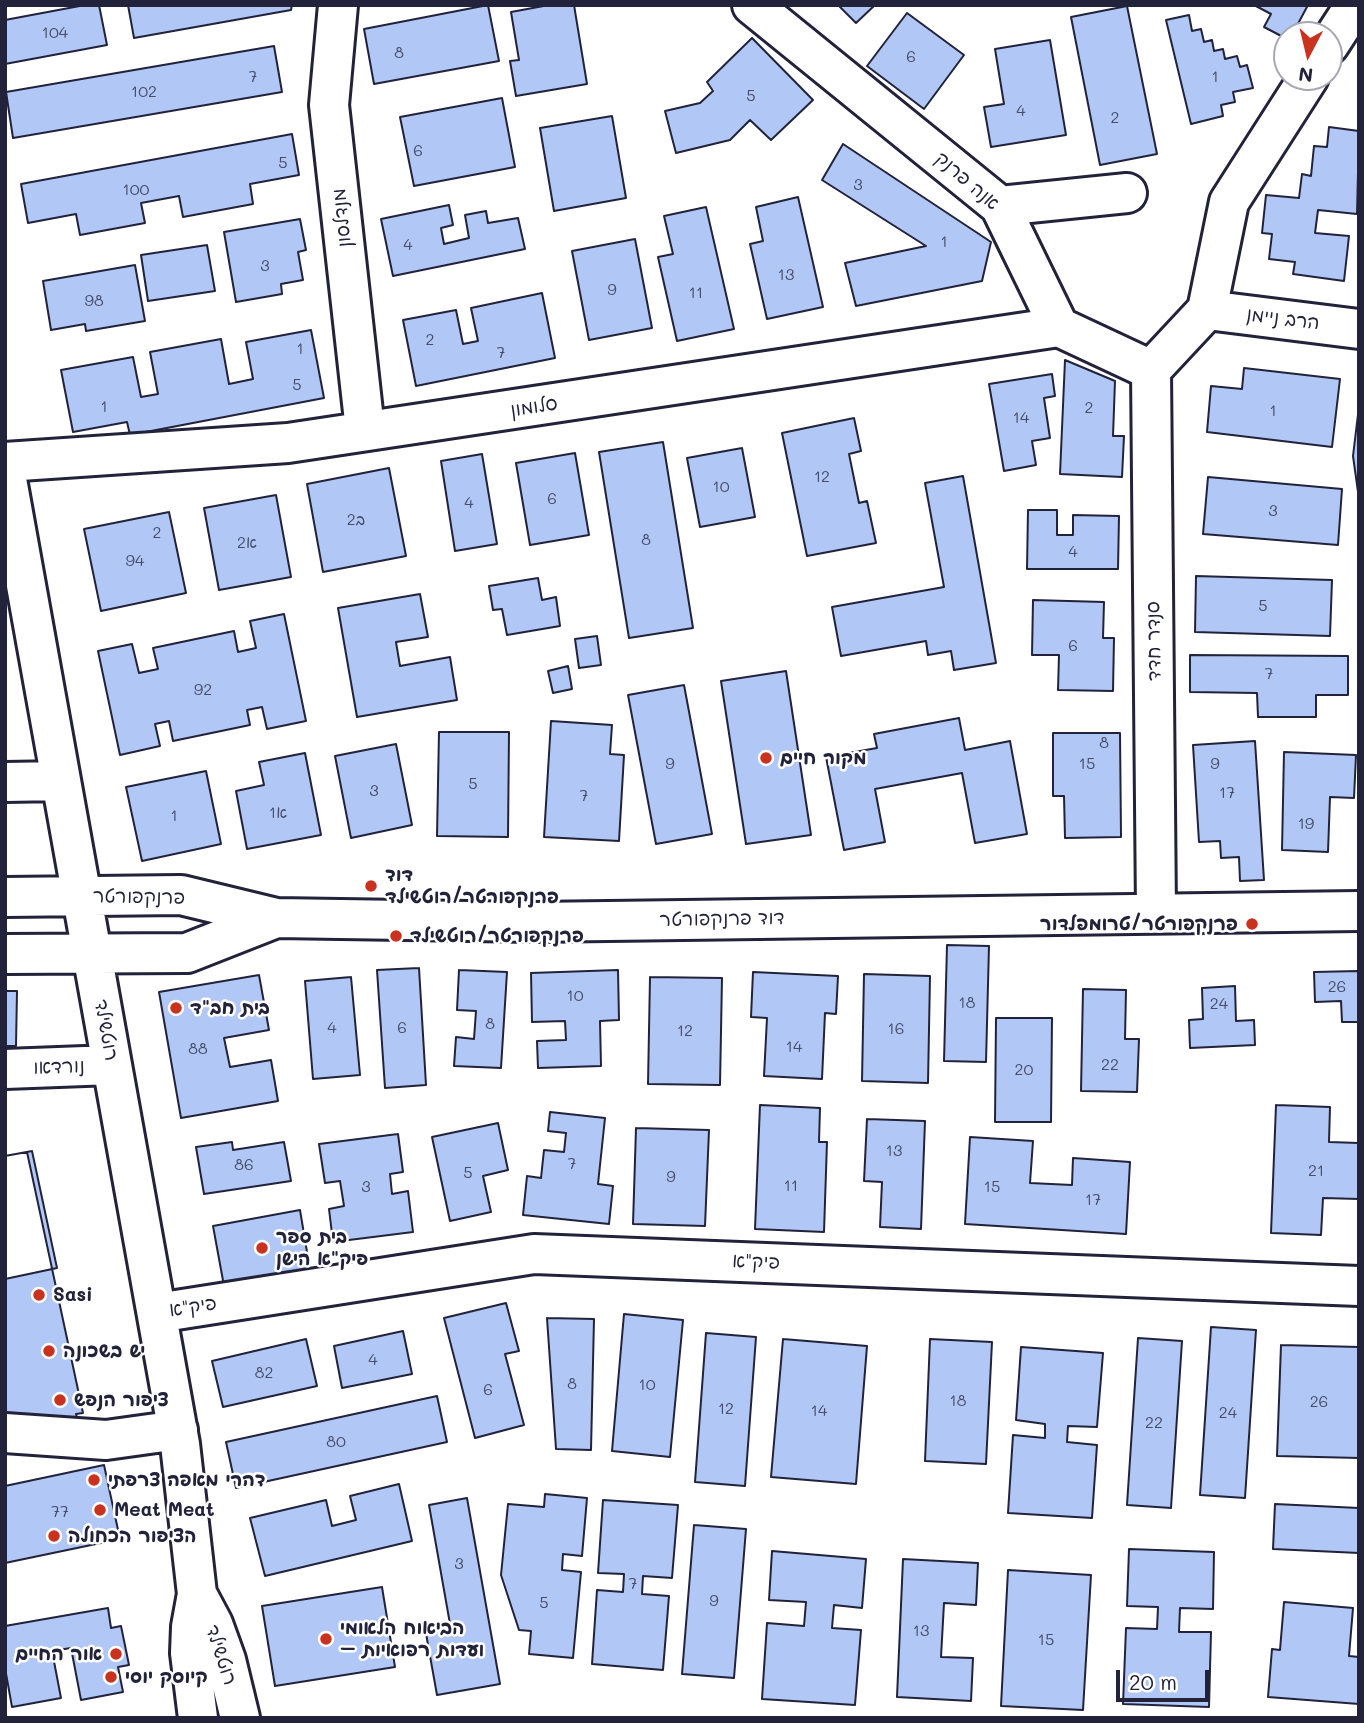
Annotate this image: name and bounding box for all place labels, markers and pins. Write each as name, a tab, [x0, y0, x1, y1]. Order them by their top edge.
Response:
place label: מקור חיים	[780, 747, 867, 769]
marker: מקור חיים	[758, 750, 774, 766]
place label: דוד פרנקפורטר/רוטשילד	[385, 864, 559, 908]
marker: דוד פרנקפורטר/רוטשילד	[363, 878, 379, 894]
place label: פרנקפורטר/טרומפלדור	[1040, 913, 1238, 935]
marker: פרנקפורטר/טרומפלדור	[1244, 916, 1260, 932]
place label: פרנקפורטר/רוטשילד	[410, 925, 584, 947]
marker: פרנקפורטר/רוטשילד	[388, 928, 404, 944]
place label: בית חב"ד	[190, 997, 270, 1019]
marker: בית חב"ד	[168, 1000, 184, 1016]
place label: בית ספר פיק"א הישן	[276, 1226, 368, 1270]
marker: בית ספר פיק"א הישן	[254, 1240, 270, 1256]
place label: Sasi	[53, 1284, 93, 1306]
marker: Sasi	[31, 1287, 47, 1303]
place label: יש בשכונה	[63, 1340, 145, 1362]
marker: יש בשכונה	[41, 1343, 57, 1359]
place label: ציפור הנפש	[74, 1389, 169, 1411]
marker: ציפור הנפש	[52, 1392, 68, 1408]
place label: דהרי מאפה צרפתי	[108, 1469, 266, 1491]
marker: דהרי מאפה צרפתי	[86, 1472, 102, 1488]
place label: Meat Meat	[114, 1499, 214, 1521]
marker: Meat Meat	[92, 1502, 108, 1518]
place label: הציפור הכחולה	[68, 1525, 196, 1547]
marker: הציפור הכחולה	[46, 1528, 62, 1544]
place label: הביאוח הלאומי – ועדות רפואיות	[340, 1617, 484, 1661]
marker: הביאוח הלאומי – ועדות רפואיות	[318, 1631, 334, 1647]
place label: אור החיים	[15, 1643, 102, 1665]
marker: אור החיים	[108, 1646, 124, 1662]
place label: קיוסק יוסי	[125, 1666, 208, 1688]
marker: קיוסק יוסי	[103, 1669, 119, 1685]

